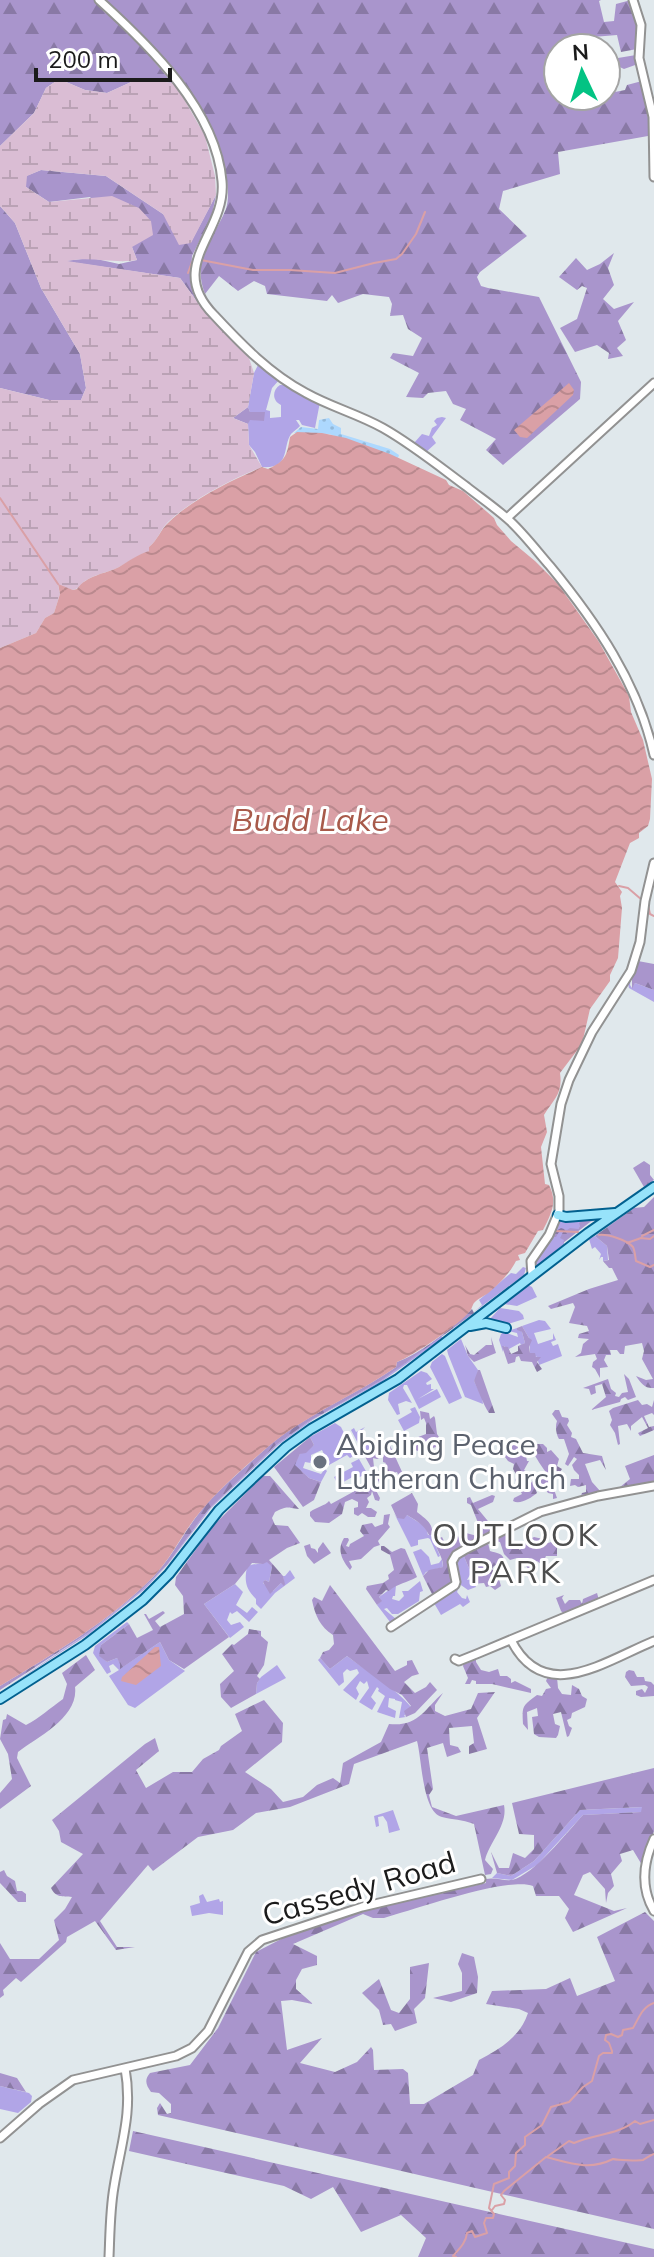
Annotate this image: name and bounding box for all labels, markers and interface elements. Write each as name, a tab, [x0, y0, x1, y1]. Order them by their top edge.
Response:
scale bar	[36, 32, 170, 82]
north arrow	[542, 32, 622, 112]
text: N	[571, 38, 590, 67]
text: 200 m	[48, 44, 119, 74]
water label: Budd Lake	[231, 799, 389, 839]
place label: Abiding Peace Lutheran Church	[336, 1425, 566, 1497]
marker: Abiding Peace Lutheran Church	[311, 1453, 329, 1471]
district label: OUTLOOK PARK	[432, 1514, 600, 1591]
street label: Cassedy Road	[258, 1842, 460, 1934]

